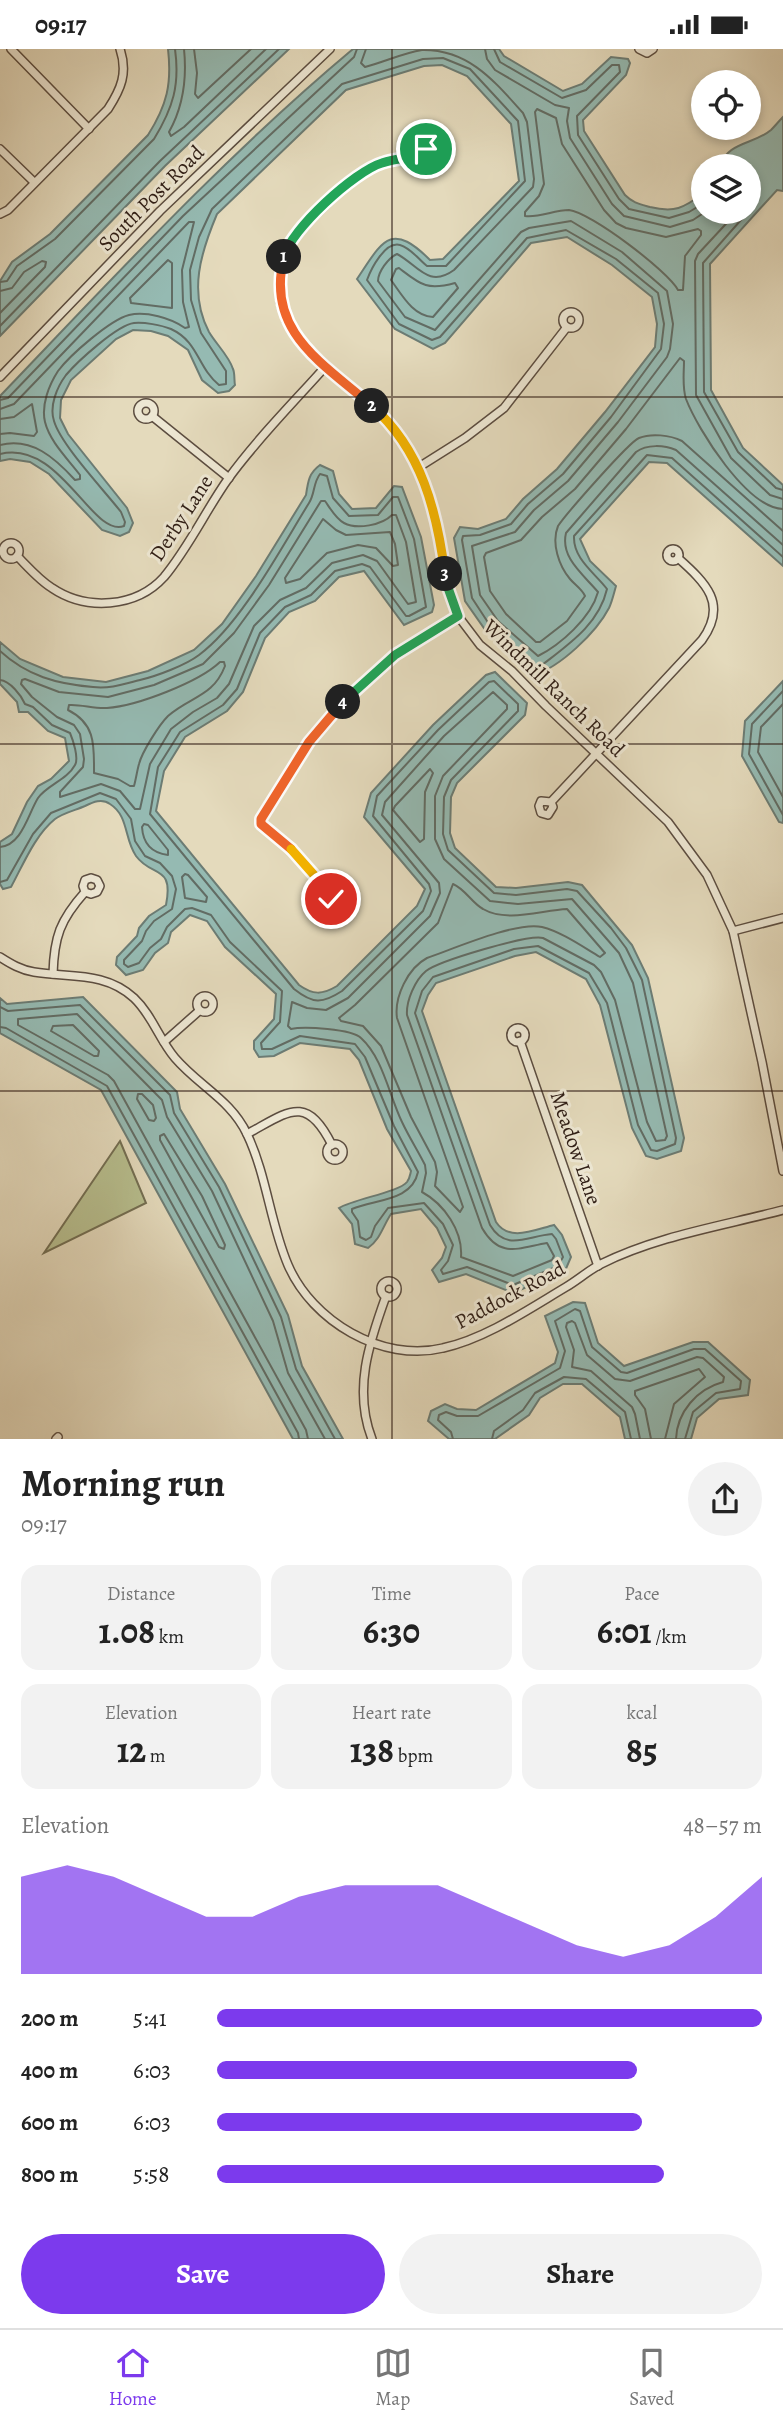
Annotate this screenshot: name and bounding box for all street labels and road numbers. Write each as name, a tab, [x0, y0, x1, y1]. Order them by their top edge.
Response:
street label: South Post Road	[92, 138, 211, 257]
street label: Derby Lane	[143, 470, 219, 566]
street label: Windmill Ranch Road	[476, 612, 631, 763]
street label: Meadow Lane	[544, 1088, 608, 1208]
street label: Paddock Road	[450, 1254, 571, 1336]

